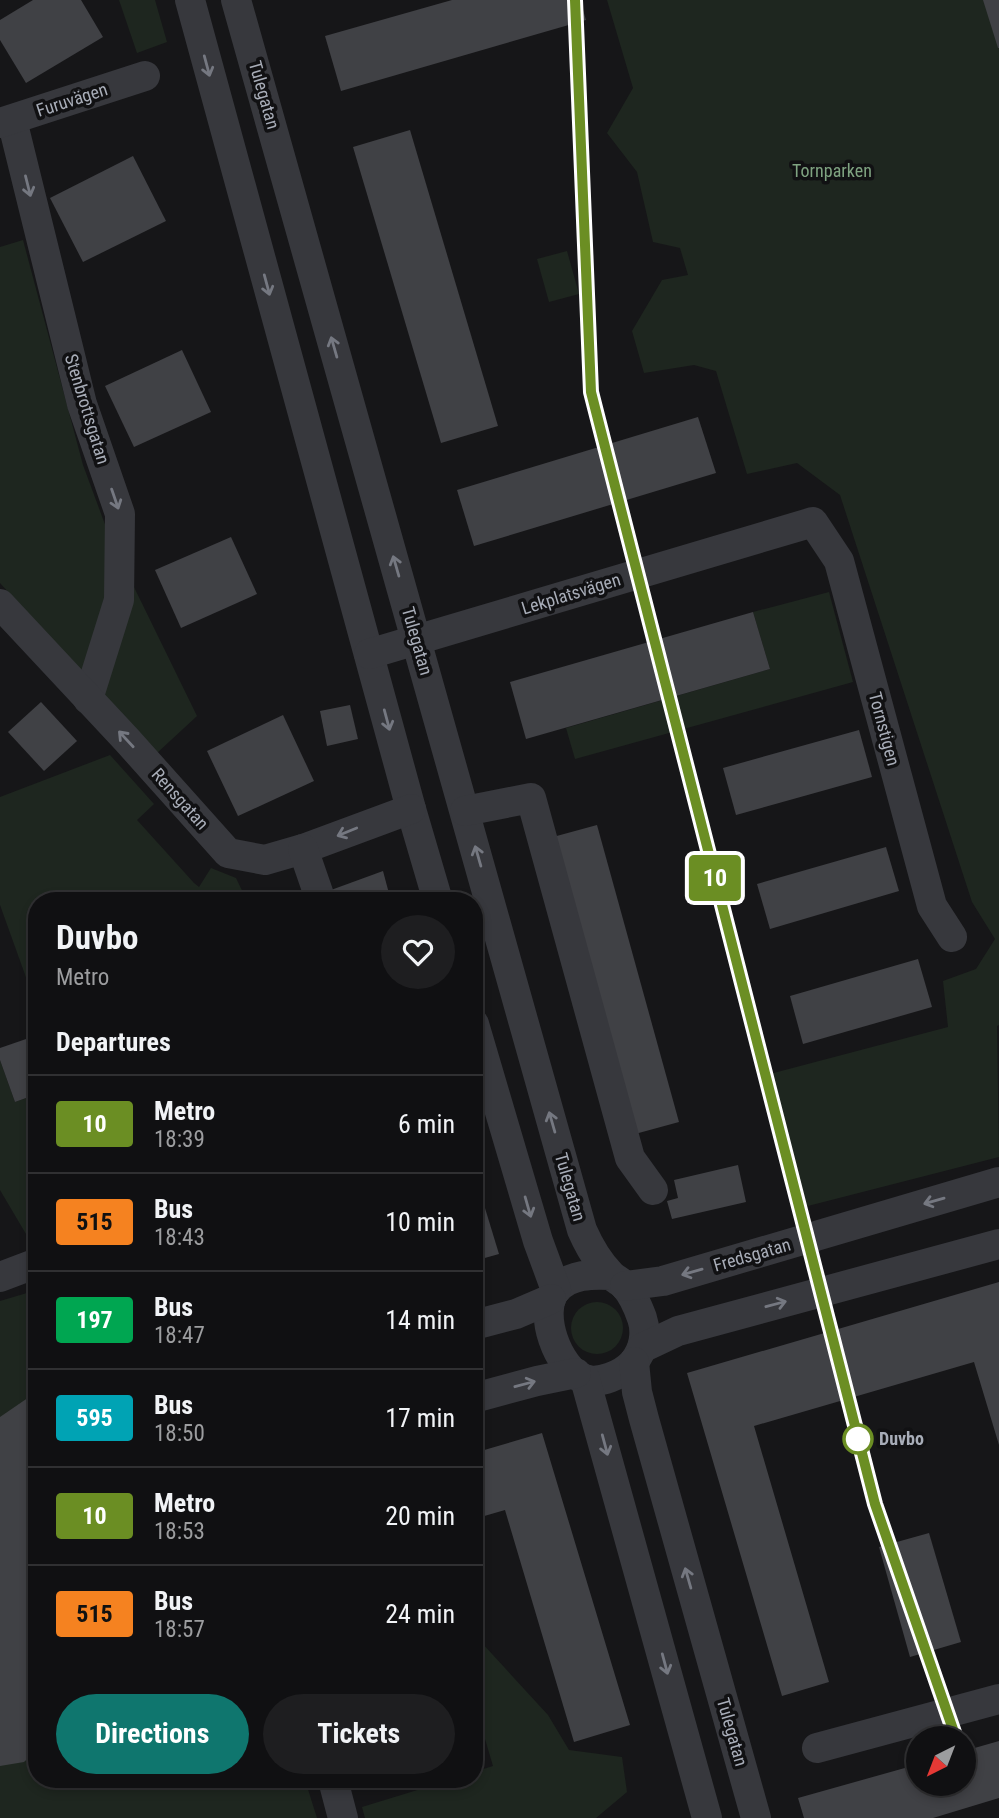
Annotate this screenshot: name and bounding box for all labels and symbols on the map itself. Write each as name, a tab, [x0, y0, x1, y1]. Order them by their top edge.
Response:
one-way arrow	[202, 55, 215, 77]
street label: Tulegatan	[245, 58, 284, 131]
street label: Furuvägen	[34, 78, 110, 121]
park label: Tornparken	[792, 160, 872, 181]
one-way arrow	[22, 174, 35, 197]
one-way arrow	[262, 274, 275, 296]
one-way arrow	[327, 336, 340, 358]
street label: Stenbrottsgatan	[61, 351, 114, 466]
one-way arrow	[110, 488, 122, 510]
one-way arrow	[389, 555, 402, 578]
street label: Lekplatsvägen	[519, 568, 623, 619]
street label: Tulegatan	[398, 604, 437, 677]
street label: Tornstigen	[865, 690, 904, 768]
one-way arrow	[381, 708, 394, 731]
one-way arrow	[118, 731, 135, 748]
street label: Rensgatan	[147, 764, 213, 834]
one-way arrow	[336, 827, 358, 840]
one-way arrow	[470, 845, 483, 867]
line badge: 10	[684, 855, 746, 901]
one-way arrow	[545, 1111, 558, 1134]
street label: Tulegatan	[551, 1150, 590, 1223]
one-way arrow	[523, 1196, 536, 1218]
one-way arrow	[923, 1196, 945, 1209]
street label: Fredsgatan	[711, 1233, 793, 1276]
one-way arrow	[681, 1267, 703, 1280]
one-way arrow	[765, 1297, 787, 1310]
one-way arrow	[513, 1377, 536, 1390]
marker: Duvbo	[843, 1424, 873, 1454]
place label: Duvbo	[879, 1428, 924, 1449]
one-way arrow	[599, 1433, 612, 1455]
one-way arrow	[681, 1567, 694, 1589]
one-way arrow	[659, 1652, 672, 1675]
street label: Tulegatan	[713, 1695, 752, 1768]
north arrow	[906, 1726, 976, 1796]

